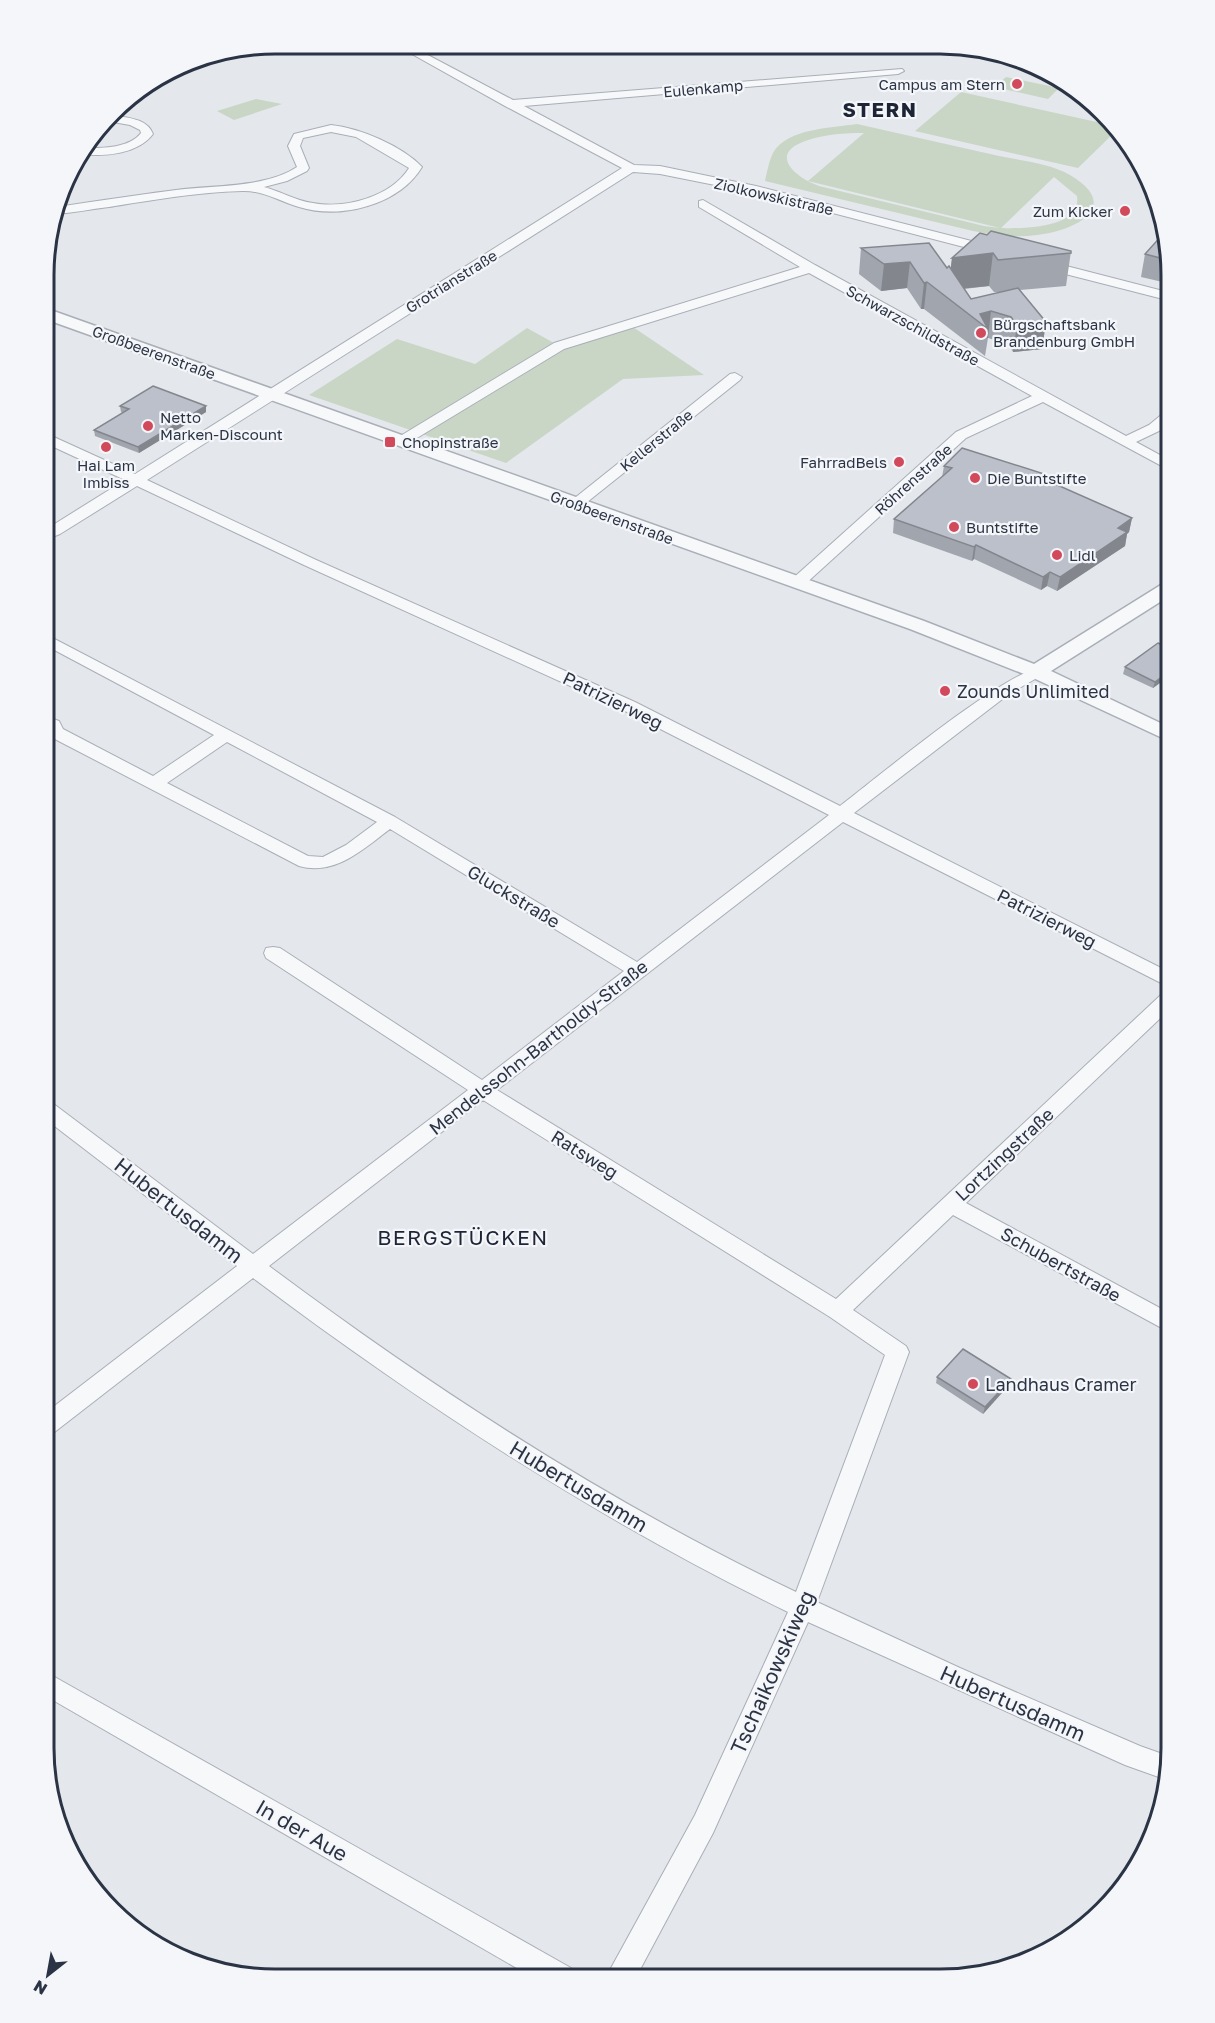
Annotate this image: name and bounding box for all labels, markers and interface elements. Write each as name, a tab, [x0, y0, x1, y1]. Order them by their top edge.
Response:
place label: Campus am Stern	[878, 75, 1005, 93]
street label: Eulenkamp	[662, 76, 744, 100]
marker: Campus am Stern	[1010, 77, 1024, 91]
district label: STERN	[842, 97, 918, 121]
street label: Ziolkowskistraße	[713, 174, 836, 219]
place label: Zum Kicker	[1033, 202, 1113, 220]
marker: Zum Kicker	[1118, 204, 1132, 218]
street label: Grotrianstraße	[402, 246, 500, 316]
street label: Schwarzschildstraße	[843, 281, 983, 369]
place label: Bürgschaftsbank Brandenburg GmbH	[993, 315, 1135, 350]
street label: Großbeerenstraße	[90, 321, 218, 383]
marker: Bürgschaftsbank Brandenburg GmbH	[974, 326, 988, 340]
street label: Kellerstraße	[616, 405, 696, 475]
place label: Netto Marken-Discount	[160, 408, 283, 443]
marker: Netto Marken-Discount	[141, 419, 155, 433]
place label: Chopinstraße	[402, 433, 499, 451]
marker: Chopinstraße	[383, 435, 397, 449]
marker: Hai Lam Imbiss	[99, 440, 113, 454]
street label: Röhrenstraße	[871, 440, 955, 518]
place label: FahrradBels	[800, 453, 887, 471]
marker: FahrradBels	[892, 455, 906, 469]
place label: Hai Lam Imbiss	[77, 456, 135, 491]
place label: Die Buntstifte	[987, 469, 1087, 487]
marker: Die Buntstifte	[968, 471, 982, 485]
street label: Großbeerenstraße	[548, 486, 676, 548]
place label: Buntstifte	[966, 518, 1039, 536]
marker: Buntstifte	[947, 520, 961, 534]
place label: Lidl	[1069, 546, 1096, 564]
marker: Lidl	[1050, 548, 1064, 562]
street label: Patrizierweg	[559, 666, 667, 734]
place label: Zounds Unlimited	[957, 680, 1110, 702]
marker: Zounds Unlimited	[938, 684, 952, 698]
street label: Gluckstraße	[464, 860, 564, 932]
street label: Patrizierweg	[994, 884, 1100, 952]
street label: Mendelssohn-Bartholdy-Straße	[424, 955, 652, 1139]
street label: Lortzingstraße	[950, 1103, 1058, 1205]
street label: Ratsweg	[547, 1125, 623, 1183]
street label: Hubertusdamm	[109, 1152, 249, 1268]
street label: Schubertstraße	[997, 1222, 1125, 1306]
district label: BERGSTÜCKEN	[377, 1224, 549, 1250]
place label: Landhaus Cramer	[985, 1373, 1137, 1395]
marker: Landhaus Cramer	[966, 1377, 980, 1391]
street label: Hubertusdamm	[505, 1435, 653, 1537]
street label: Tschaikowskiweg	[724, 1586, 820, 1758]
street label: Hubertusdamm	[936, 1659, 1090, 1747]
street label: In der Aue	[251, 1793, 353, 1867]
north arrow	[18, 1945, 78, 2005]
text: N	[30, 1976, 51, 2000]

